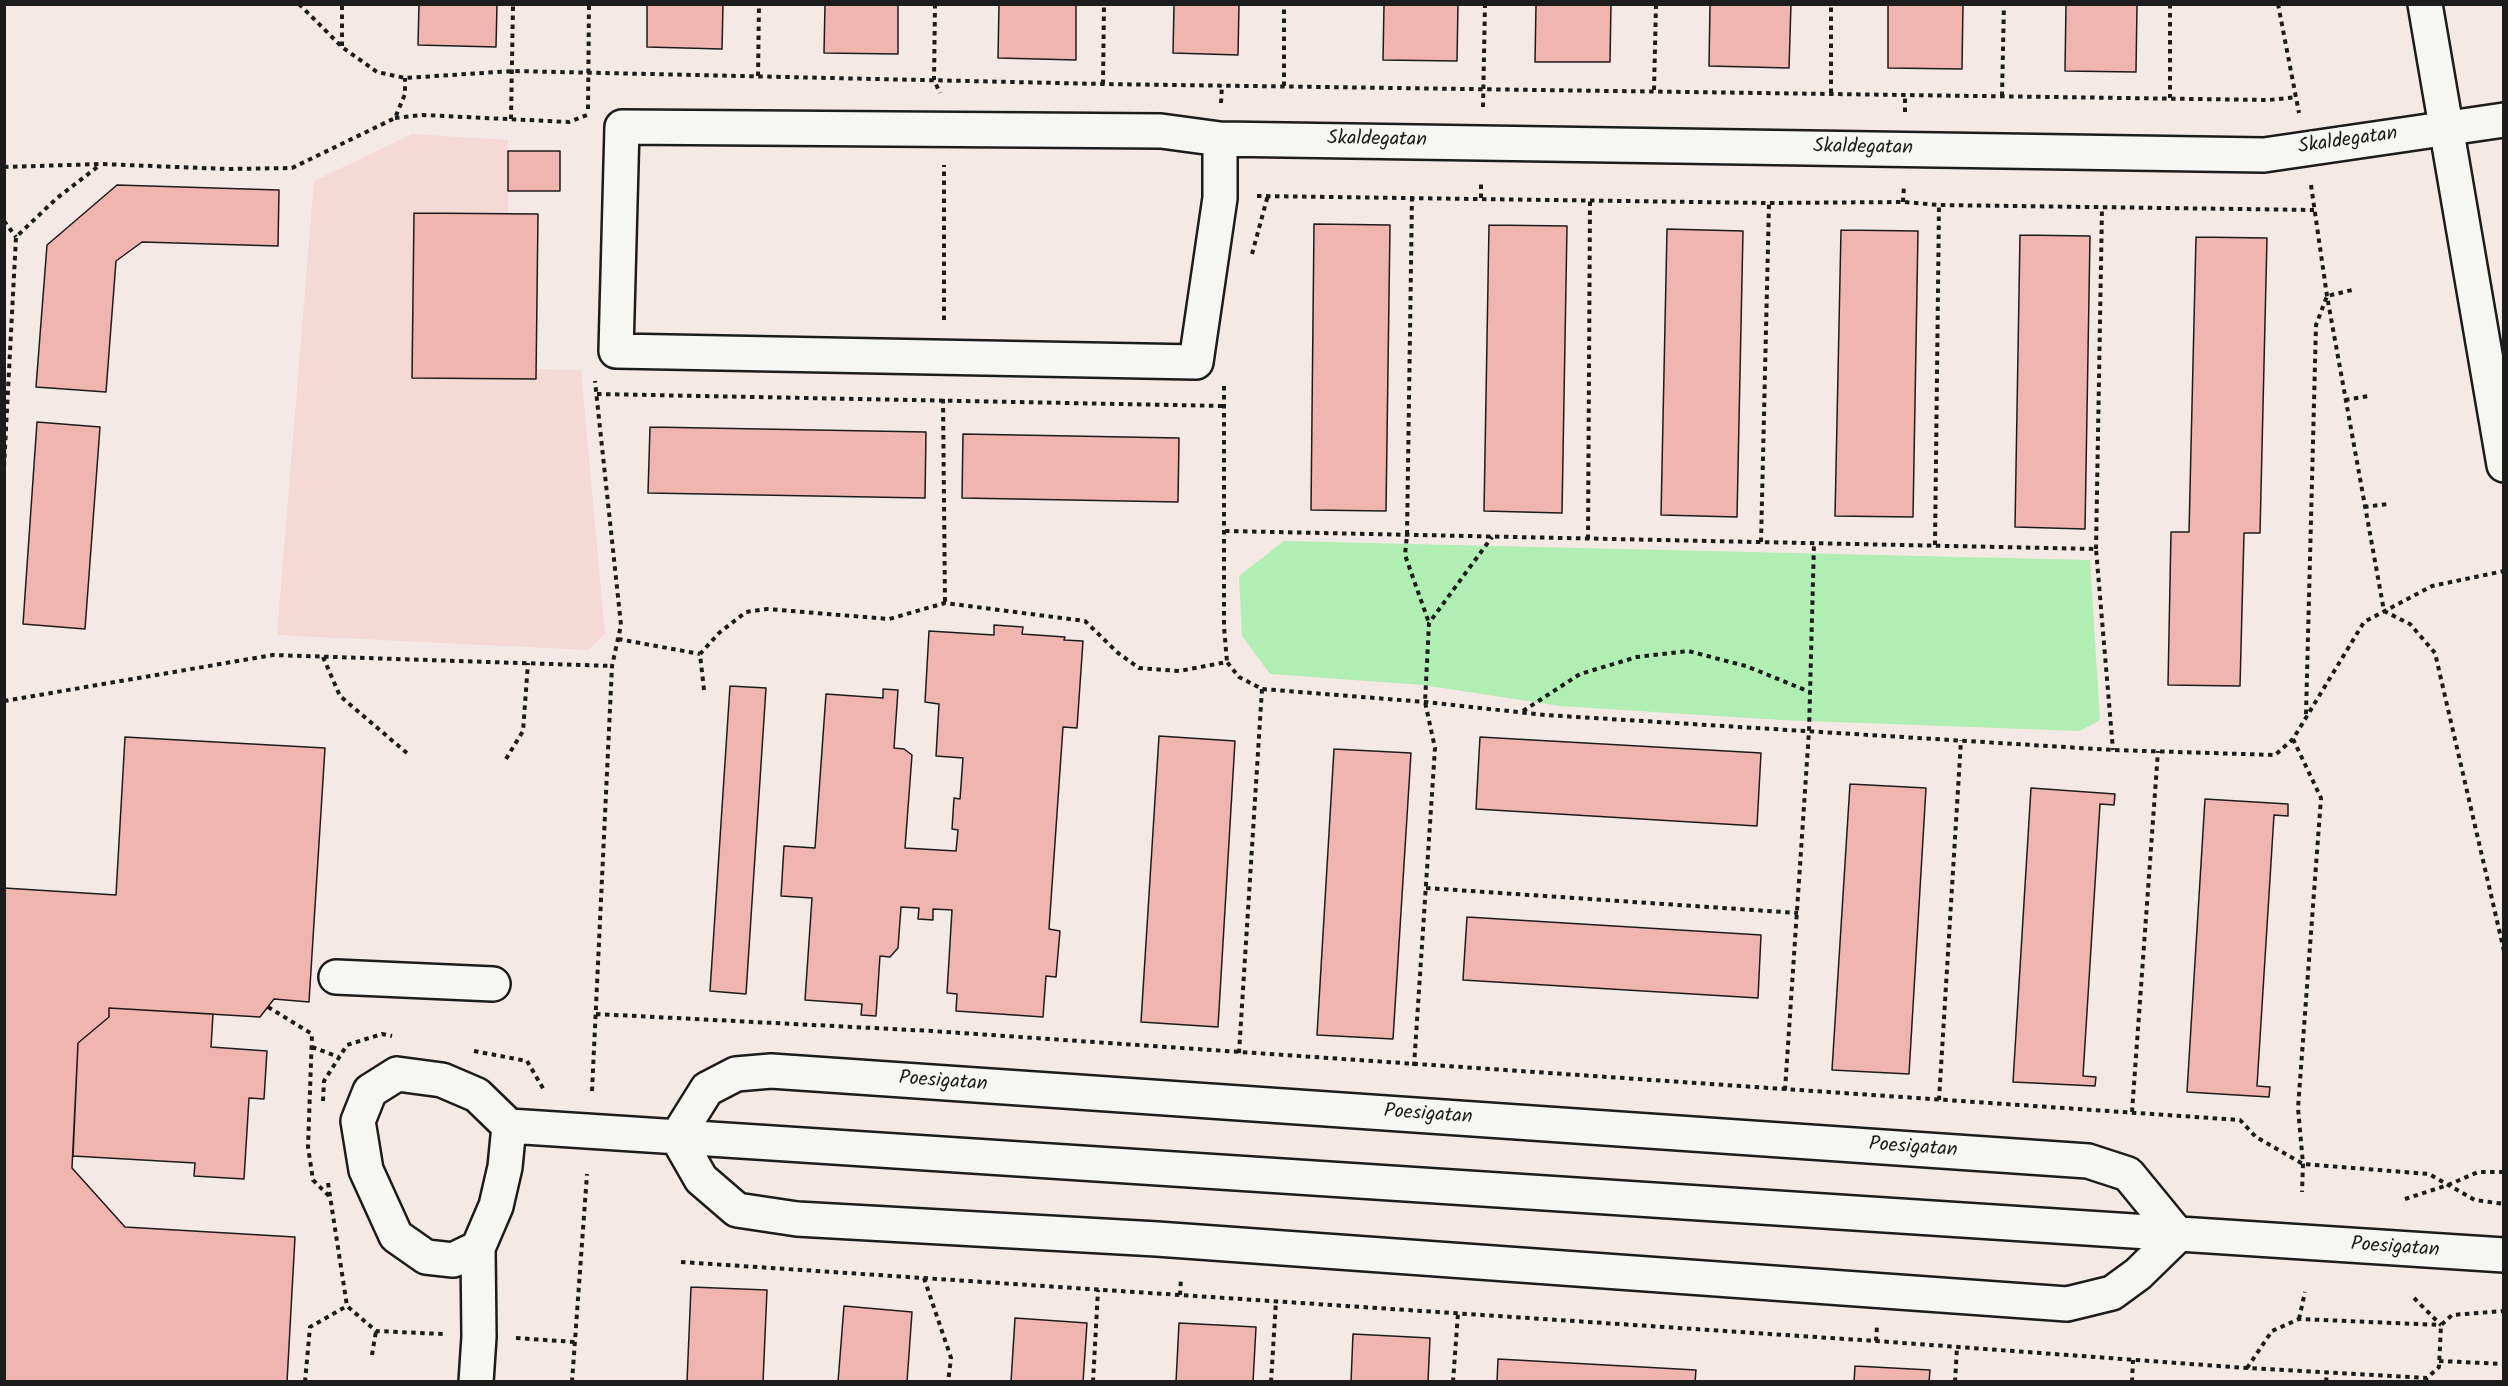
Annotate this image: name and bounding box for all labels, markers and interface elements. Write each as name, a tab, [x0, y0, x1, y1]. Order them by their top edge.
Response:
street label: Skaldegatan	[2297, 123, 2399, 161]
street label: Skaldegatan	[1327, 128, 1427, 154]
street label: Skaldegatan	[1813, 136, 1913, 162]
street label: Poesigatan	[898, 1068, 988, 1098]
street label: Poesigatan	[1383, 1101, 1473, 1131]
street label: Poesigatan	[1868, 1134, 1958, 1164]
street label: Poesigatan	[2350, 1234, 2440, 1264]

